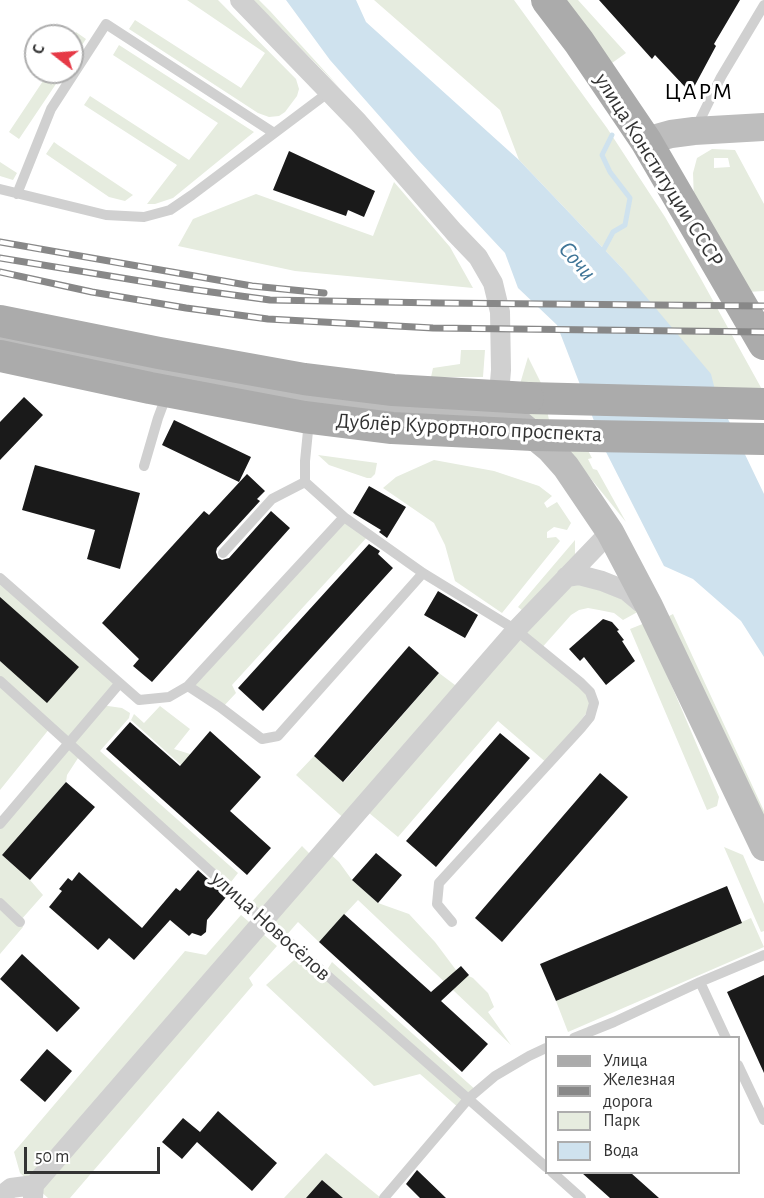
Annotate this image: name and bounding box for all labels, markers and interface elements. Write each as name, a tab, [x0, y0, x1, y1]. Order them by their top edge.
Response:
north arrow	[24, 24, 84, 84]
text: С	[30, 43, 48, 56]
street label: улица Конституции СССР	[589, 68, 729, 272]
district label: ЦАРМ	[664, 78, 734, 106]
water label: Сочи	[552, 235, 602, 287]
street label: Дублёр Курортного проспекта	[335, 408, 603, 448]
street label: улица Новосёлов	[206, 865, 336, 987]
legend	[545, 1036, 740, 1174]
text: Улица	[603, 1052, 648, 1070]
text: Железная дорога	[603, 1071, 675, 1111]
text: Парк	[603, 1112, 640, 1130]
scale bar	[27, 1135, 164, 1173]
text: Вода	[603, 1142, 639, 1160]
text: 50 m	[35, 1148, 69, 1166]

